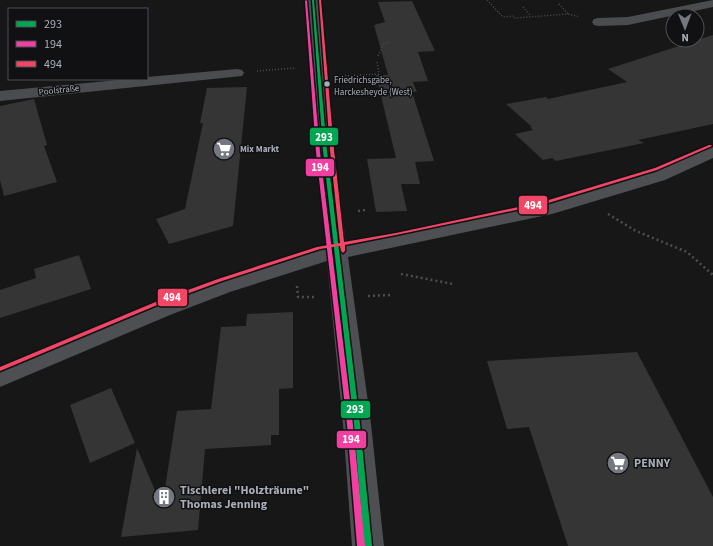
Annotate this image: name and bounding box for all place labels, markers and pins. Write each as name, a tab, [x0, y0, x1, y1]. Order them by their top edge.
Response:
place label: Friedrichsgabe, Harckesheyde (West)	[334, 74, 413, 99]
marker: Friedrichsgabe, Harckesheyde (West)	[322, 79, 332, 89]
supermarket icon: Mix Markt	[211, 136, 237, 162]
place label: Mix Markt	[240, 143, 280, 156]
supermarket icon: PENNY	[605, 450, 631, 476]
place label: PENNY	[634, 455, 671, 472]
place label: Tischlerei "Holzträume" Thomas Jenning	[180, 482, 309, 513]
building icon: Tischlerei "Holzträume" Thomas Jenning	[151, 484, 177, 510]

